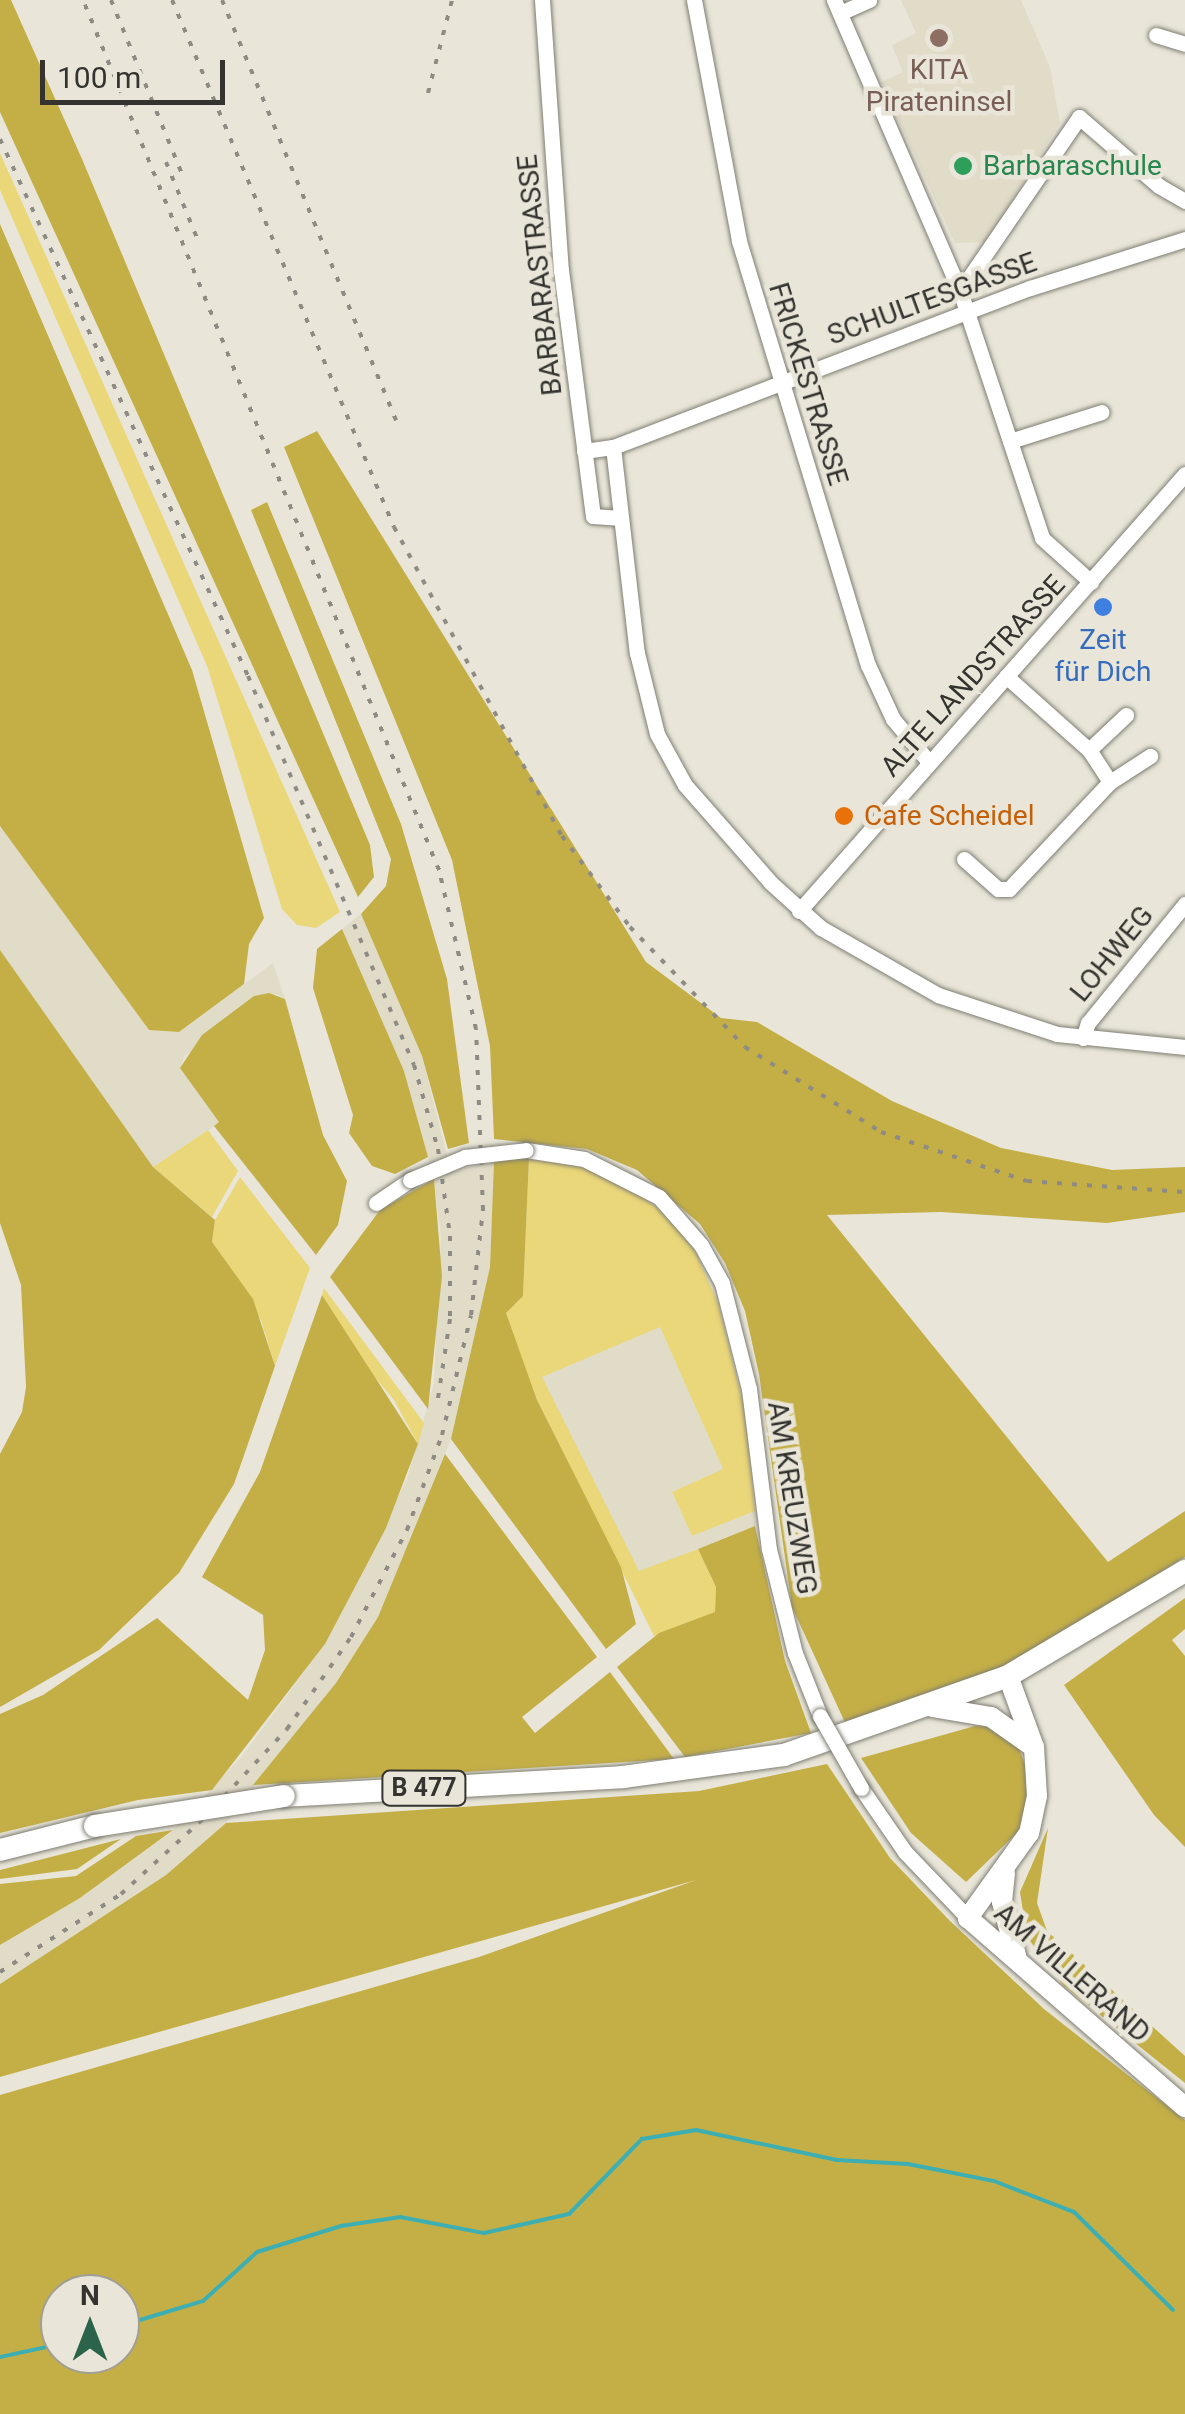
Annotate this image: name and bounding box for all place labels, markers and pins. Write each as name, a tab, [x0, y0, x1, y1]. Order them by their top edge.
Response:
marker: KITA Pirateninsel	[928, 27, 950, 49]
place label: KITA Pirateninsel	[866, 53, 1012, 119]
place label: Barbaraschule	[983, 149, 1162, 183]
marker: Barbaraschule	[952, 155, 974, 177]
marker: Zeit für Dich	[1092, 596, 1114, 618]
place label: Zeit für Dich	[1055, 623, 1151, 689]
place label: Cafe Scheidel	[864, 799, 1034, 833]
marker: Cafe Scheidel	[833, 805, 855, 827]

